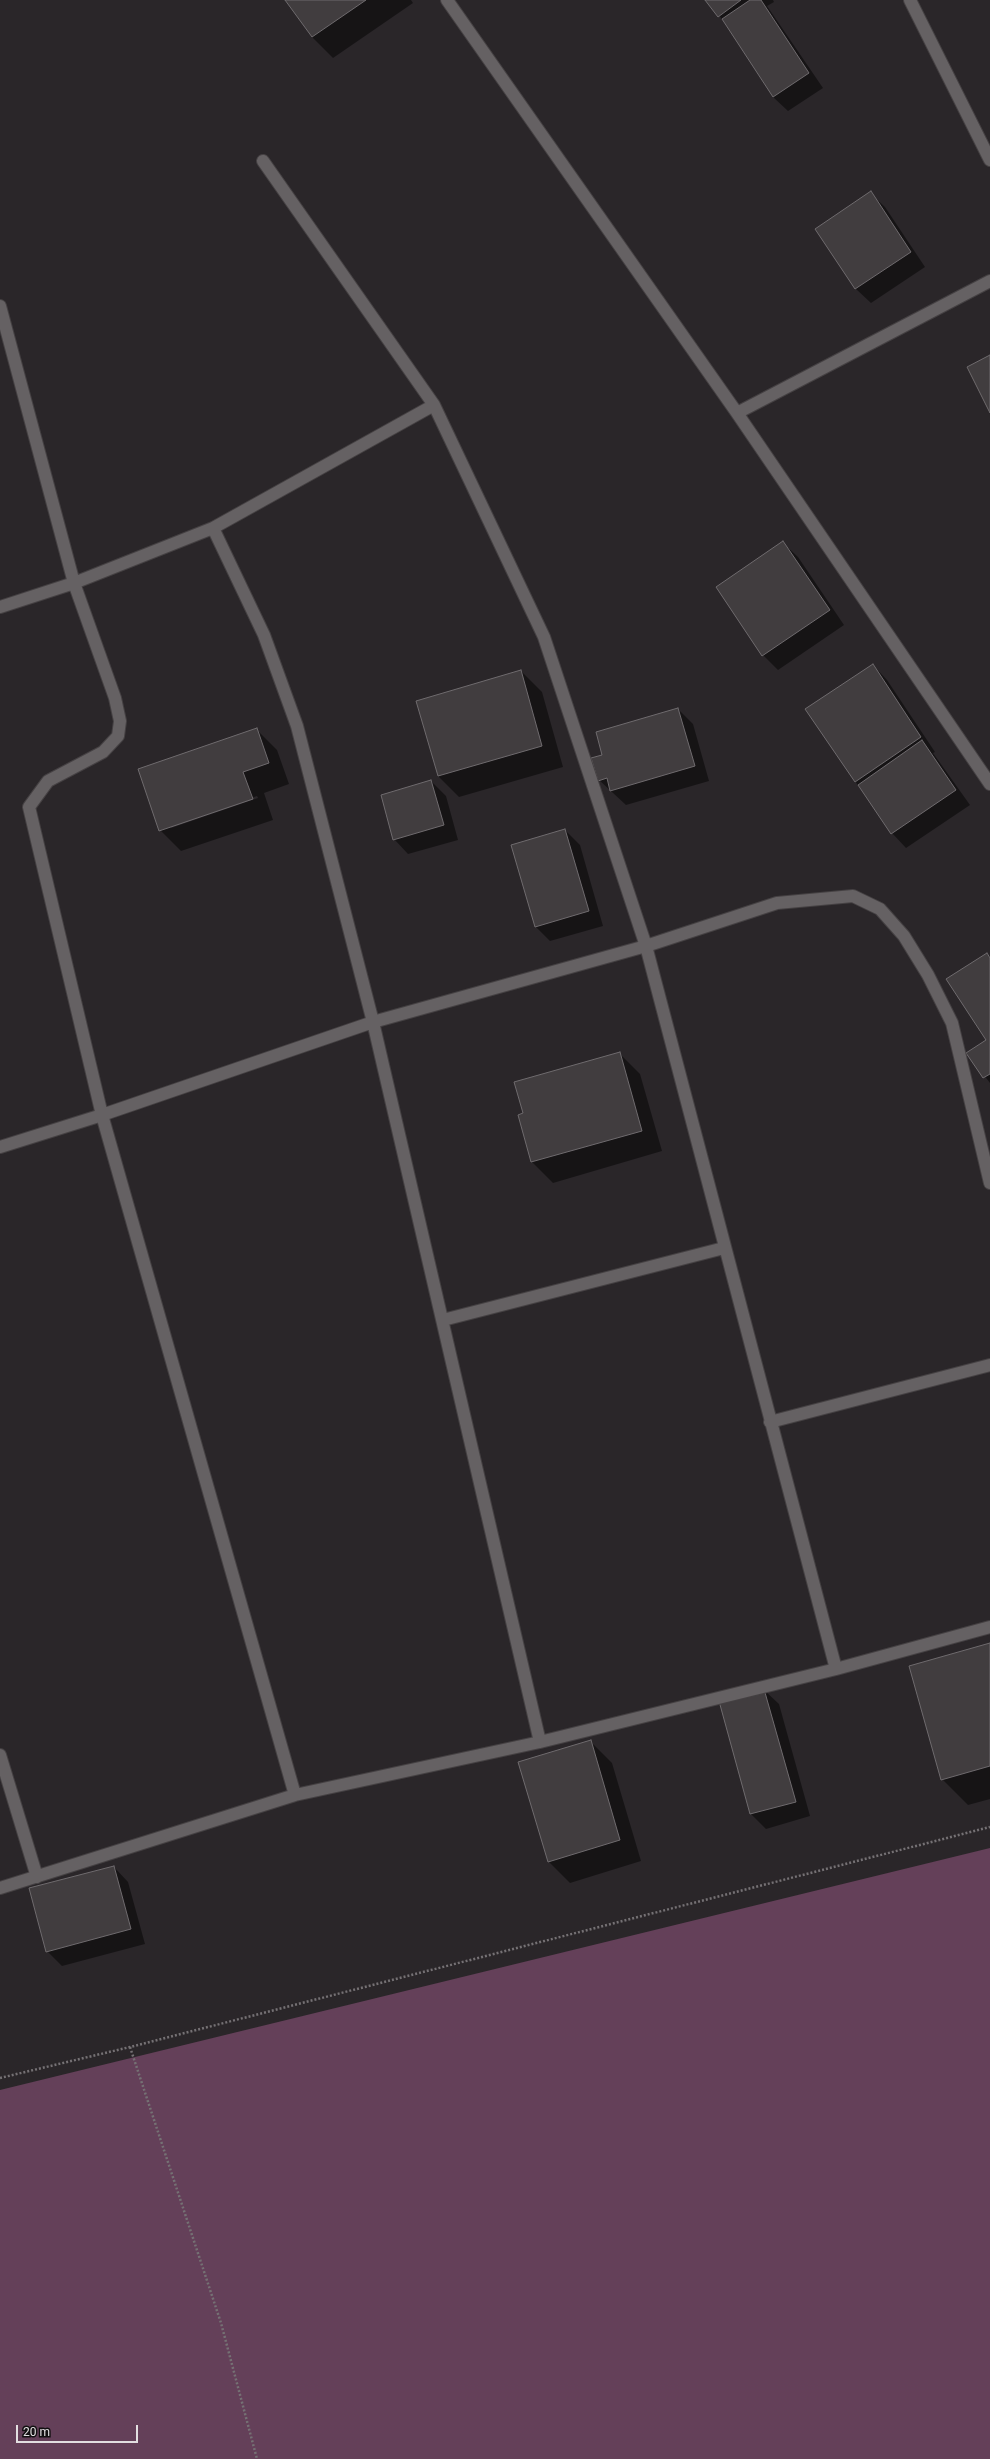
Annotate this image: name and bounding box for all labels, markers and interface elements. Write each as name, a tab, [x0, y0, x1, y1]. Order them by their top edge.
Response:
scale bar	[18, 2417, 140, 2443]
text: 20 m	[23, 2425, 50, 2439]

